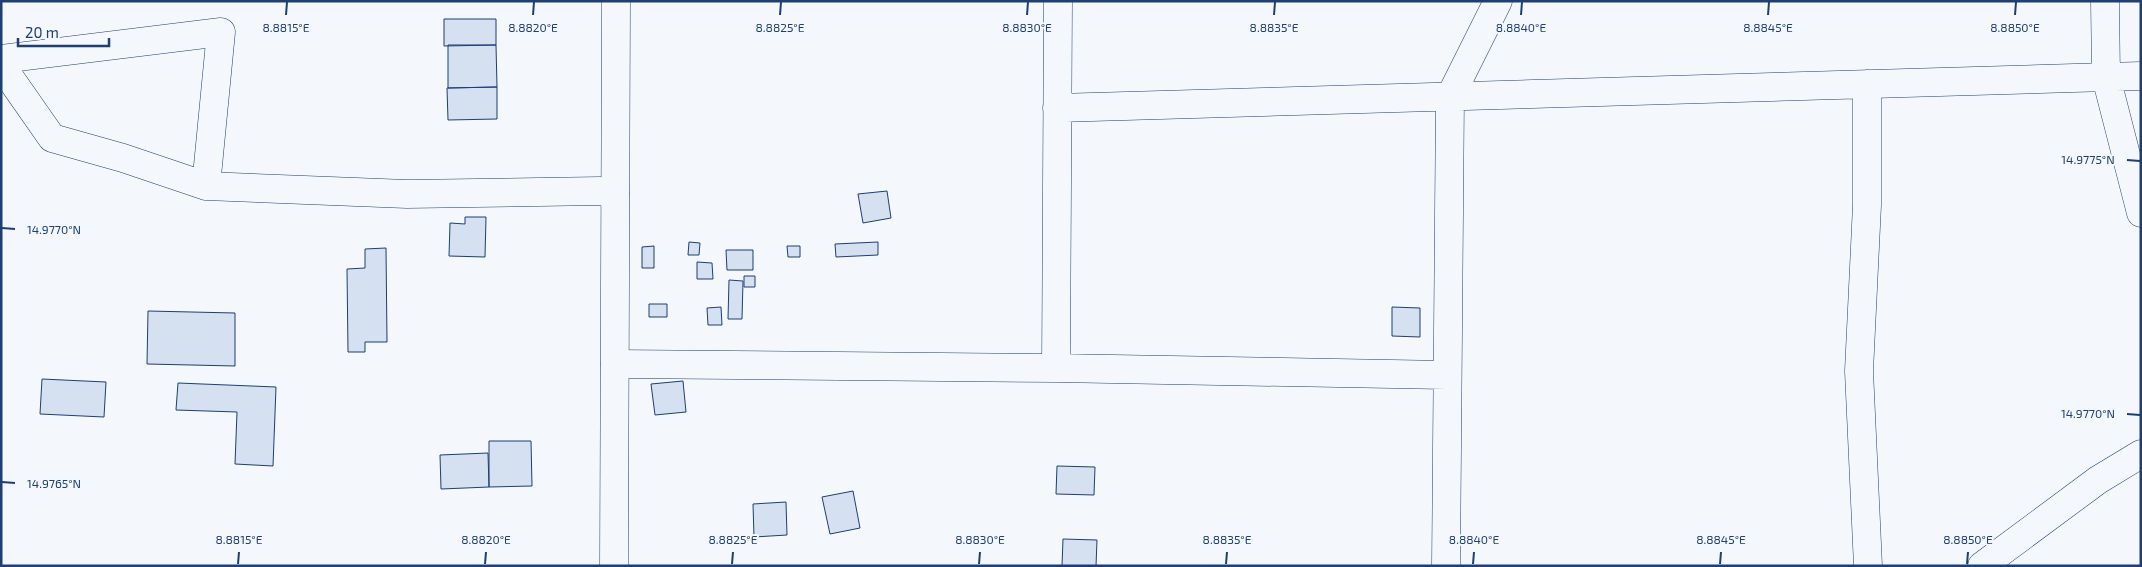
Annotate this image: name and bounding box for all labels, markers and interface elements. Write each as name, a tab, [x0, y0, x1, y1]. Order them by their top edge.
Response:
scale bar	[18, 15, 109, 47]
text: 8.8815°E	[263, 20, 310, 34]
text: 8.8820°E	[508, 20, 558, 34]
text: 8.8825°E	[756, 20, 805, 34]
text: 8.8830°E	[1002, 20, 1052, 34]
text: 8.8835°E	[1250, 20, 1299, 34]
text: 8.8840°E	[1496, 20, 1546, 34]
text: 8.8845°E	[1743, 20, 1793, 34]
text: 8.8850°E	[1990, 20, 2040, 34]
text: 20 m	[25, 23, 59, 41]
text: 14.9775°N	[2061, 152, 2115, 166]
text: 14.9770°N	[27, 222, 81, 236]
text: 14.9770°N	[2061, 406, 2115, 420]
text: 14.9765°N	[27, 476, 81, 490]
text: 8.8815°E	[216, 532, 263, 546]
text: 8.8820°E	[461, 532, 511, 546]
text: 8.8825°E	[709, 532, 758, 546]
text: 8.8830°E	[955, 532, 1005, 546]
text: 8.8835°E	[1203, 532, 1252, 546]
text: 8.8840°E	[1449, 532, 1499, 546]
text: 8.8845°E	[1696, 532, 1746, 546]
text: 8.8850°E	[1943, 532, 1993, 546]

